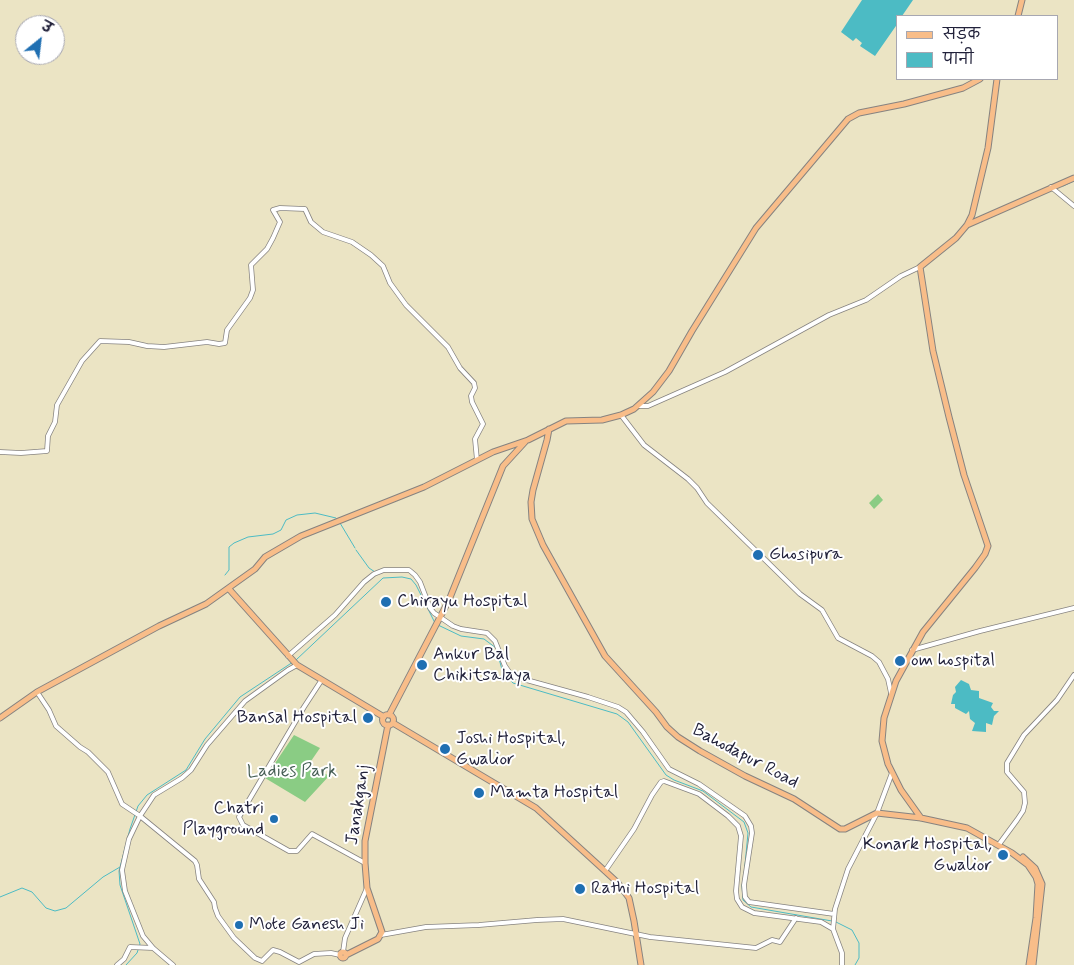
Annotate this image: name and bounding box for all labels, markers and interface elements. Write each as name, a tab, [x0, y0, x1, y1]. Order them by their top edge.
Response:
north arrow	[15, 15, 65, 65]
legend	[896, 15, 1059, 80]
text: उ	[38, 18, 55, 38]
text: सड़क	[943, 25, 980, 45]
text: पानी	[943, 50, 974, 70]
place label: Ghosipura	[769, 544, 843, 566]
marker: Ghosipura	[751, 548, 765, 562]
place label: Chirayu Hospital	[397, 591, 527, 613]
marker: Chirayu Hospital	[379, 595, 393, 609]
place label: Ankur Bal Chikitsalaya	[433, 644, 531, 686]
place label: om hospital	[911, 650, 995, 672]
marker: om hospital	[893, 654, 907, 668]
marker: Ankur Bal Chikitsalaya	[415, 658, 429, 672]
place label: Bansal Hospital	[237, 707, 357, 729]
marker: Bansal Hospital	[361, 711, 375, 725]
street label: Bahodapur Road	[688, 720, 802, 794]
place label: Joshi Hospital, Gwalior	[456, 728, 565, 771]
marker: Joshi Hospital, Gwalior	[438, 742, 452, 756]
park label: Ladies Park	[247, 761, 337, 783]
street label: Janakganj	[342, 763, 376, 847]
place label: Mamta Hospital	[490, 782, 618, 804]
marker: Mamta Hospital	[472, 786, 486, 800]
place label: Chatri Playground	[182, 798, 264, 841]
marker: Chatri Playground	[268, 813, 280, 825]
place label: Konark Hospital, Gwalior	[863, 834, 992, 876]
marker: Konark Hospital, Gwalior	[996, 848, 1010, 862]
place label: Rathi Hospital	[591, 878, 699, 900]
marker: Rathi Hospital	[573, 882, 587, 896]
place label: Mote Ganesh Ji	[249, 914, 364, 936]
marker: Mote Ganesh Ji	[233, 919, 245, 931]

